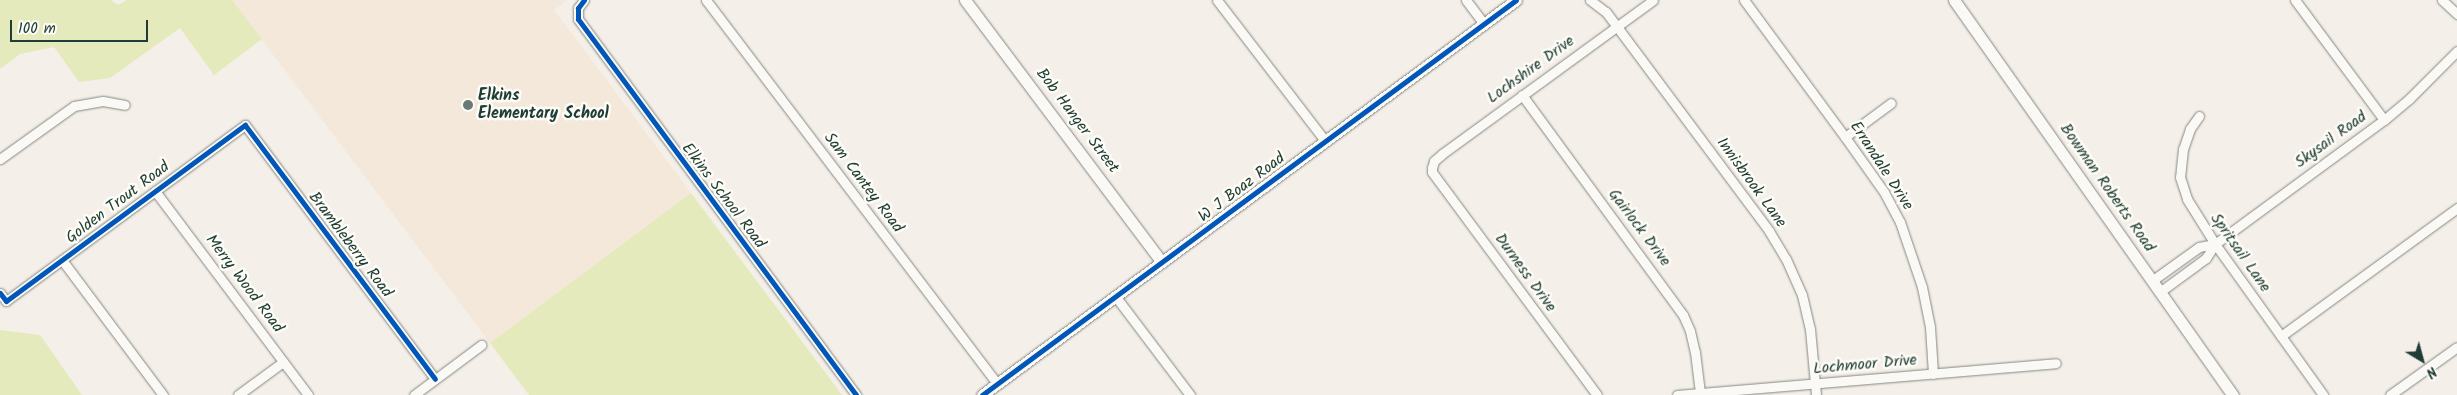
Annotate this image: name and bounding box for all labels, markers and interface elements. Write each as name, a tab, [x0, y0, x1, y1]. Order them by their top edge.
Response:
scale bar	[12, 10, 150, 42]
text: 100 m	[18, 17, 56, 41]
street label: Lochshire Drive	[1484, 32, 1578, 108]
street label: Bob Hanger Street	[1031, 65, 1123, 177]
place label: Elkins Elementary School	[478, 86, 609, 124]
marker: Elkins Elementary School	[462, 99, 474, 111]
street label: Skysail Road	[2291, 108, 2371, 172]
street label: Errandale Drive	[1845, 118, 1917, 214]
street label: Bowman Roberts Road	[2055, 120, 2159, 256]
street label: Sam Cantey Road	[819, 129, 907, 237]
street label: Innisbrook Lane	[1712, 134, 1790, 232]
street label: Elkins School Road	[677, 139, 769, 253]
street label: W J Boaz Road	[1195, 149, 1289, 227]
street label: Golden Trout Road	[62, 158, 174, 248]
street label: Gairlock Drive	[1604, 185, 1674, 271]
street label: Brambleberry Road	[304, 188, 396, 302]
street label: Spritsail Lane	[2206, 210, 2274, 296]
street label: Durness Drive	[1490, 230, 1560, 316]
street label: Merry Wood Road	[201, 231, 287, 337]
north arrow	[2397, 335, 2447, 385]
street label: Lochmoor Drive	[1812, 351, 1918, 379]
text: N	[2421, 361, 2441, 383]

